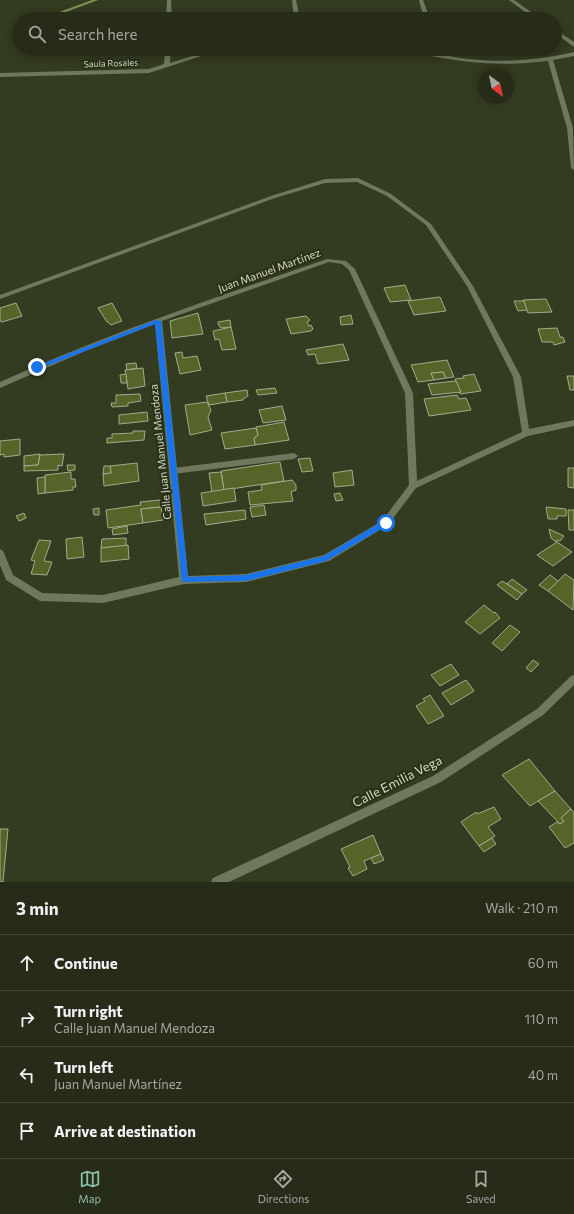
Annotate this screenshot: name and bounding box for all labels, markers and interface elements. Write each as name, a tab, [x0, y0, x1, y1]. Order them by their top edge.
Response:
search box	[12, 12, 562, 56]
icon: search	[26, 23, 48, 45]
text: Search here	[58, 25, 137, 43]
street label: Saula Rosales	[83, 57, 139, 69]
north arrow	[478, 68, 514, 104]
street label: Juan Manuel Martínez	[216, 245, 323, 296]
route end	[28, 358, 46, 376]
street label: Calle Juan Manuel Mendoza	[146, 383, 175, 520]
route start	[377, 514, 395, 532]
street label: Calle Emilia Vega	[349, 751, 445, 811]
text: 3 min	[16, 898, 59, 919]
text: Walk · 210 m	[485, 900, 558, 916]
icon: ahead	[16, 952, 38, 974]
text: Continue	[54, 954, 118, 972]
text: 60 m	[528, 955, 558, 971]
text: Turn right	[54, 1002, 123, 1020]
icon: right	[16, 1008, 38, 1030]
text: 110 m	[525, 1011, 558, 1027]
text: Calle Juan Manuel Mendoza	[54, 1020, 215, 1036]
text: Turn left	[54, 1058, 113, 1076]
icon: left	[16, 1064, 38, 1086]
text: 40 m	[528, 1067, 558, 1083]
text: Juan Manuel Martínez	[54, 1076, 182, 1092]
icon: arrive	[16, 1120, 38, 1142]
text: Arrive at destination	[54, 1122, 196, 1140]
tab: Map	[78, 1168, 101, 1205]
tab: Directions	[258, 1168, 309, 1205]
tab: Saved	[466, 1168, 496, 1205]

